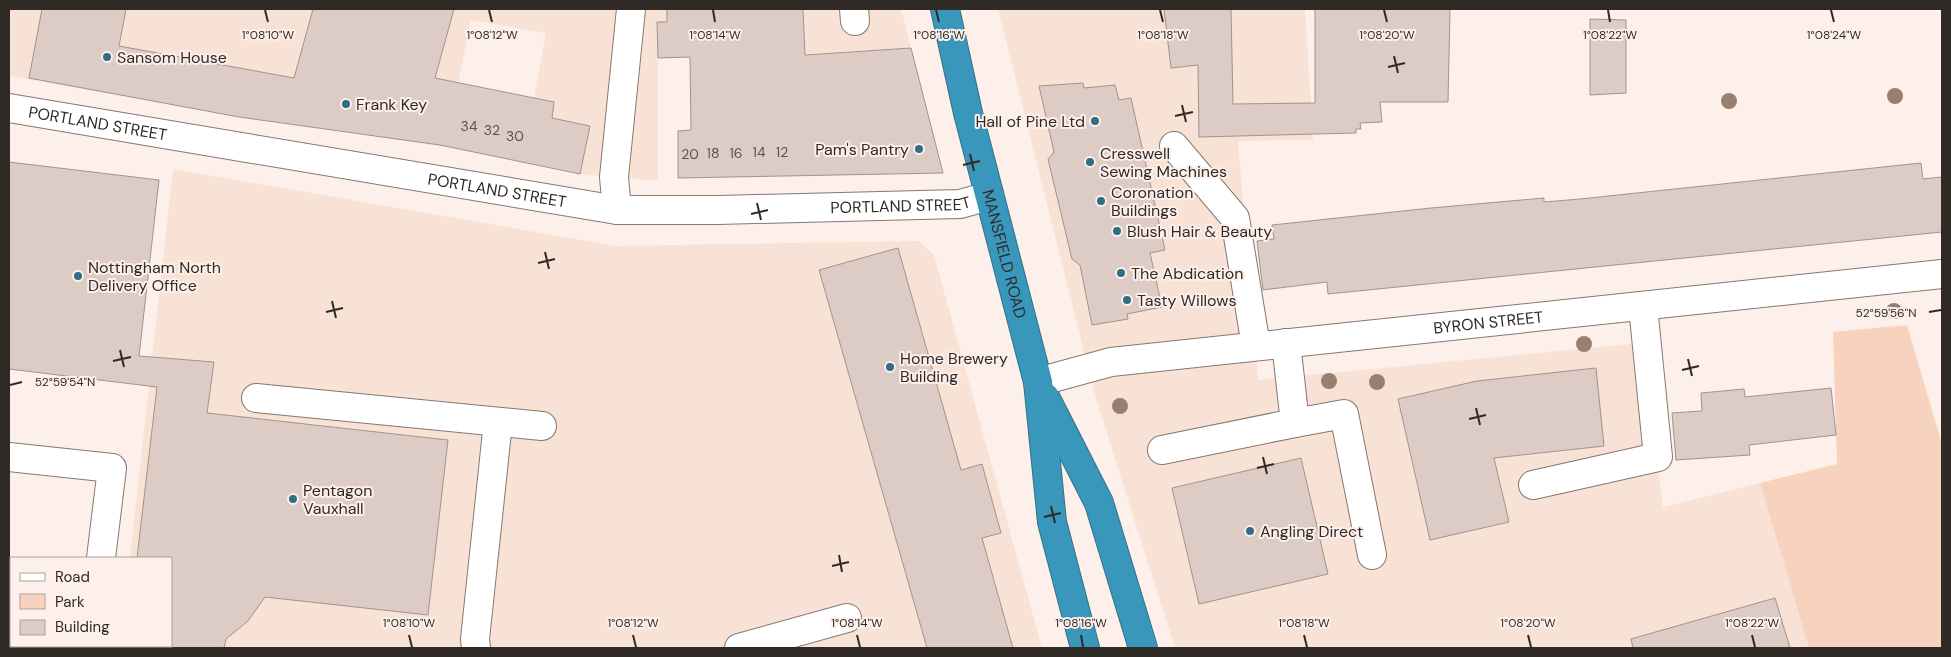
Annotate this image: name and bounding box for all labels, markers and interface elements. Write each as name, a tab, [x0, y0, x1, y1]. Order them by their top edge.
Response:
text: 1°08'10"W	[242, 27, 295, 43]
text: 1°08'12"W	[466, 27, 518, 43]
text: 1°08'14"W	[689, 27, 741, 43]
text: 1°08'16"W	[913, 27, 965, 43]
text: 1°08'18"W	[1137, 27, 1189, 43]
text: 1°08'20"W	[1359, 27, 1415, 43]
text: 1°08'22"W	[1583, 27, 1637, 43]
text: 1°08'24"W	[1807, 27, 1862, 43]
place label: Sansom House	[117, 47, 227, 68]
marker: Sansom House	[101, 51, 113, 63]
place label: Frank Key	[356, 94, 427, 115]
marker: Frank Key	[340, 98, 352, 110]
street label: PORTLAND STREET	[27, 101, 169, 145]
place label: Hall of Pine Ltd	[975, 111, 1085, 132]
marker: Hall of Pine Ltd	[1089, 115, 1101, 127]
house number: 34	[461, 117, 478, 135]
house number: 32	[484, 121, 500, 139]
house number: 30	[506, 127, 524, 145]
place label: Pam's Pantry	[815, 139, 909, 160]
house number: 14	[753, 143, 766, 161]
house number: 12	[776, 143, 788, 161]
marker: Pam's Pantry	[913, 143, 925, 155]
place label: Cresswell Sewing Machines	[1100, 143, 1227, 182]
house number: 18	[707, 144, 719, 162]
house number: 16	[729, 144, 743, 162]
house number: 20	[681, 145, 699, 163]
marker: Cresswell Sewing Machines	[1084, 156, 1096, 168]
street label: PORTLAND STREET	[426, 168, 568, 212]
place label: Coronation Buildings	[1111, 182, 1194, 221]
street label: MANSFIELD ROAD	[977, 187, 1031, 321]
street label: PORTLAND STREET	[830, 192, 973, 218]
marker: Coronation Buildings	[1095, 195, 1107, 207]
place label: Blush Hair & Beauty	[1127, 221, 1272, 242]
marker: Blush Hair & Beauty	[1111, 225, 1123, 237]
place label: Nottingham North Delivery Office	[88, 257, 221, 296]
place label: The Abdication	[1131, 263, 1243, 284]
marker: The Abdication	[1115, 267, 1127, 279]
marker: Nottingham North Delivery Office	[72, 270, 84, 282]
place label: Tasty Willows	[1137, 290, 1237, 311]
marker: Tasty Willows	[1121, 294, 1133, 306]
text: 52°59'56"N	[1856, 305, 1916, 321]
street label: BYRON STREET	[1432, 306, 1544, 339]
place label: Home Brewery Building	[900, 348, 1008, 387]
marker: Home Brewery Building	[884, 361, 896, 373]
text: 52°59'54"N	[35, 374, 95, 390]
place label: Pentagon Vauxhall	[303, 480, 372, 519]
marker: Pentagon Vauxhall	[287, 493, 299, 505]
place label: Angling Direct	[1260, 521, 1363, 542]
marker: Angling Direct	[1244, 525, 1256, 537]
legend	[10, 557, 172, 647]
text: Road	[55, 567, 90, 587]
text: Park	[55, 592, 85, 612]
text: 1°08'10"W	[383, 615, 436, 631]
text: 1°08'12"W	[607, 615, 659, 631]
text: 1°08'14"W	[831, 615, 883, 631]
text: 1°08'16"W	[1055, 615, 1107, 631]
text: 1°08'18"W	[1278, 615, 1330, 631]
text: 1°08'20"W	[1500, 615, 1556, 631]
text: 1°08'22"W	[1725, 615, 1779, 631]
text: Building	[55, 617, 110, 637]

